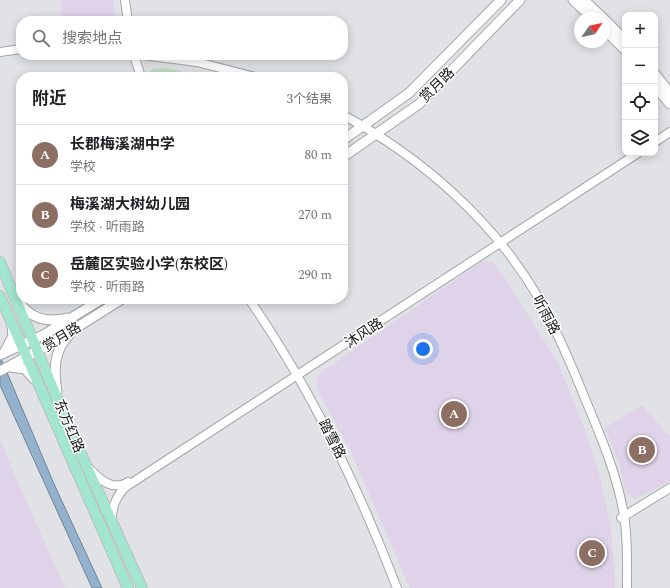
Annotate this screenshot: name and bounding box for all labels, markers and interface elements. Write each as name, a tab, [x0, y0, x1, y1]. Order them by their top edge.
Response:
north arrow	[574, 12, 610, 48]
map controls	[622, 12, 658, 156]
button: +	[622, 12, 658, 48]
search box	[16, 16, 348, 60]
icon: search	[30, 27, 52, 49]
text: 搜索地点	[62, 27, 122, 50]
button: −	[622, 48, 658, 84]
street label: 赏月路	[415, 63, 459, 107]
button: locate	[622, 84, 658, 120]
text: 附近	[32, 86, 66, 112]
text: 3个结果	[286, 89, 332, 109]
button: layers	[622, 120, 658, 156]
text: 长郡梅溪湖中学	[70, 133, 175, 156]
text: A	[40, 145, 50, 165]
text: 80 m	[305, 145, 332, 165]
text: 学校	[70, 157, 96, 177]
text: 梅溪湖大树幼儿园	[70, 193, 190, 216]
text: B	[40, 205, 50, 225]
text: 270 m	[298, 205, 332, 225]
text: 学校 · 听雨路	[70, 217, 145, 237]
text: 岳麓区实验小学(东校区)	[70, 253, 228, 276]
text: C	[40, 265, 50, 285]
text: 290 m	[298, 265, 332, 285]
text: 学校 · 听雨路	[70, 277, 145, 297]
street label: 听雨路	[527, 292, 565, 338]
street label: 沐风路	[341, 313, 387, 353]
street label: 赏月路	[39, 317, 85, 357]
your location	[413, 339, 433, 359]
street label: 东方红路	[48, 396, 90, 456]
pin: A	[441, 399, 467, 429]
street label: 踏雪路	[313, 416, 351, 462]
pin: B	[629, 435, 655, 465]
pin: C	[579, 538, 605, 568]

